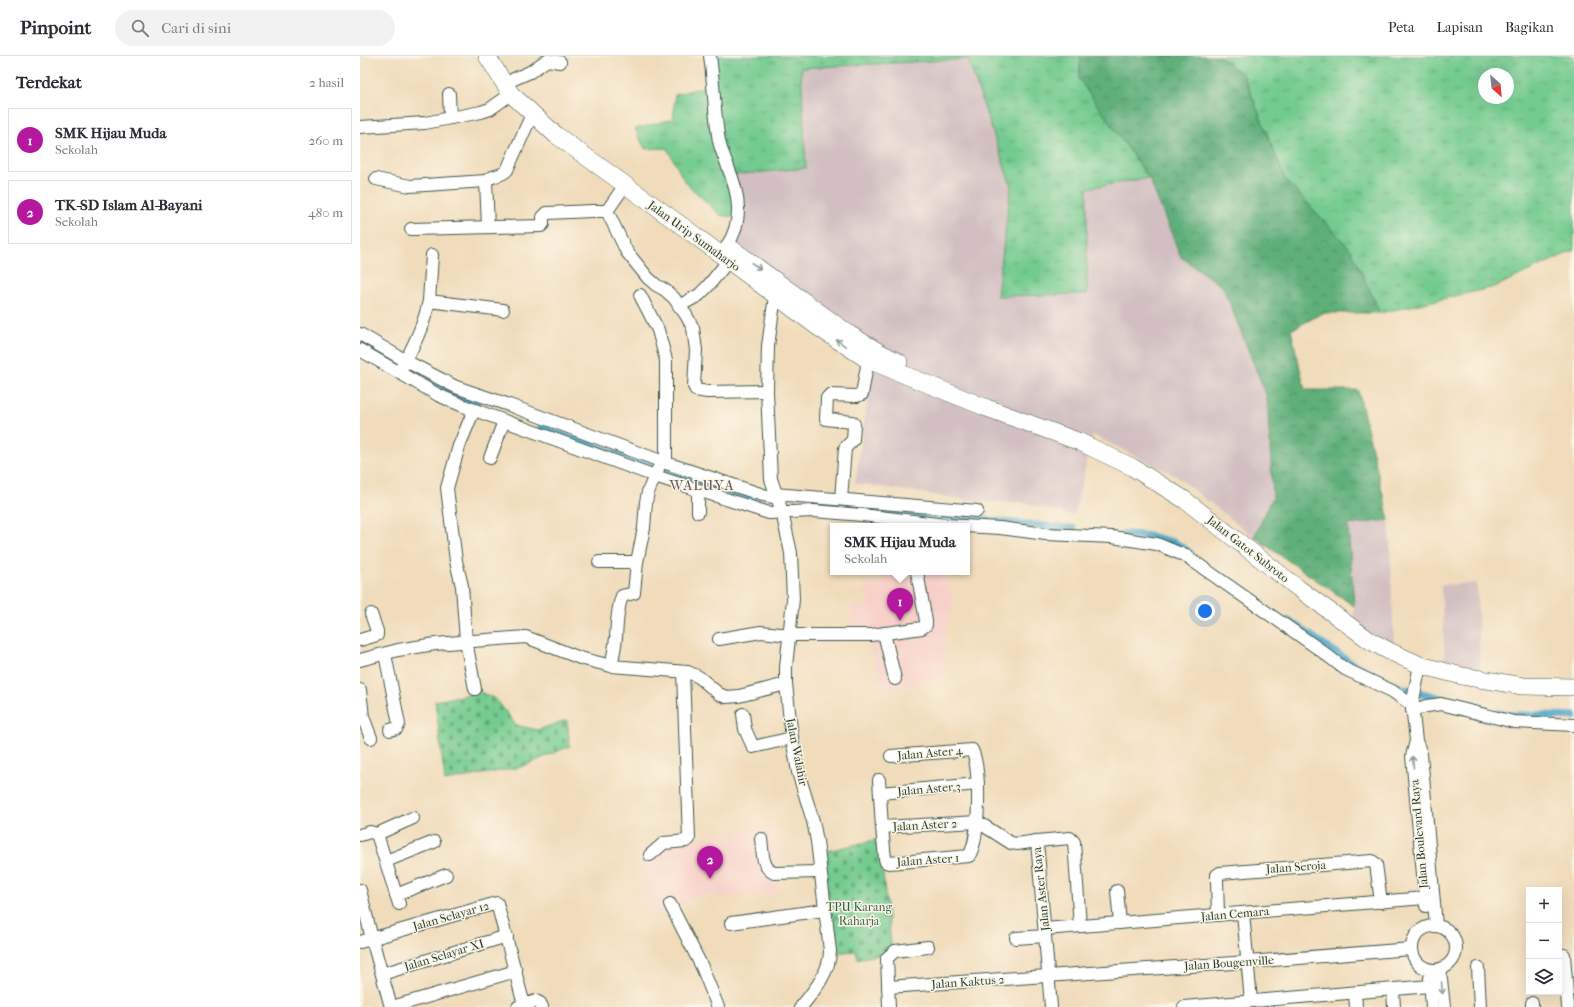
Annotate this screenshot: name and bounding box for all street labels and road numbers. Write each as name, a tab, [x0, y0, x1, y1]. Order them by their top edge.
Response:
street label: Jalan Urip Sumaharjo	[644, 197, 743, 274]
street label: Jalan Gatot Subroto	[1204, 512, 1292, 585]
street label: Jalan Walahir	[783, 716, 811, 788]
street label: Jalan Aster 4	[896, 743, 964, 763]
street label: Jalan Boulevard Raya	[1407, 778, 1431, 890]
street label: Jalan Aster 3	[896, 779, 961, 799]
street label: Jalan Aster 2	[891, 816, 958, 834]
street label: Jalan Aster Raya	[1030, 846, 1052, 933]
street label: Jalan Aster 1	[895, 851, 960, 869]
street label: Jalan Seroja	[1265, 858, 1327, 876]
street label: Jalan Selayar 12	[410, 898, 491, 934]
street label: Jalan Cemara	[1199, 904, 1270, 924]
street label: Jalan Selayar XI	[402, 936, 486, 974]
street label: Jalan Bougenville	[1183, 953, 1274, 973]
street label: Jalan Kaktus 2	[930, 972, 1005, 992]

